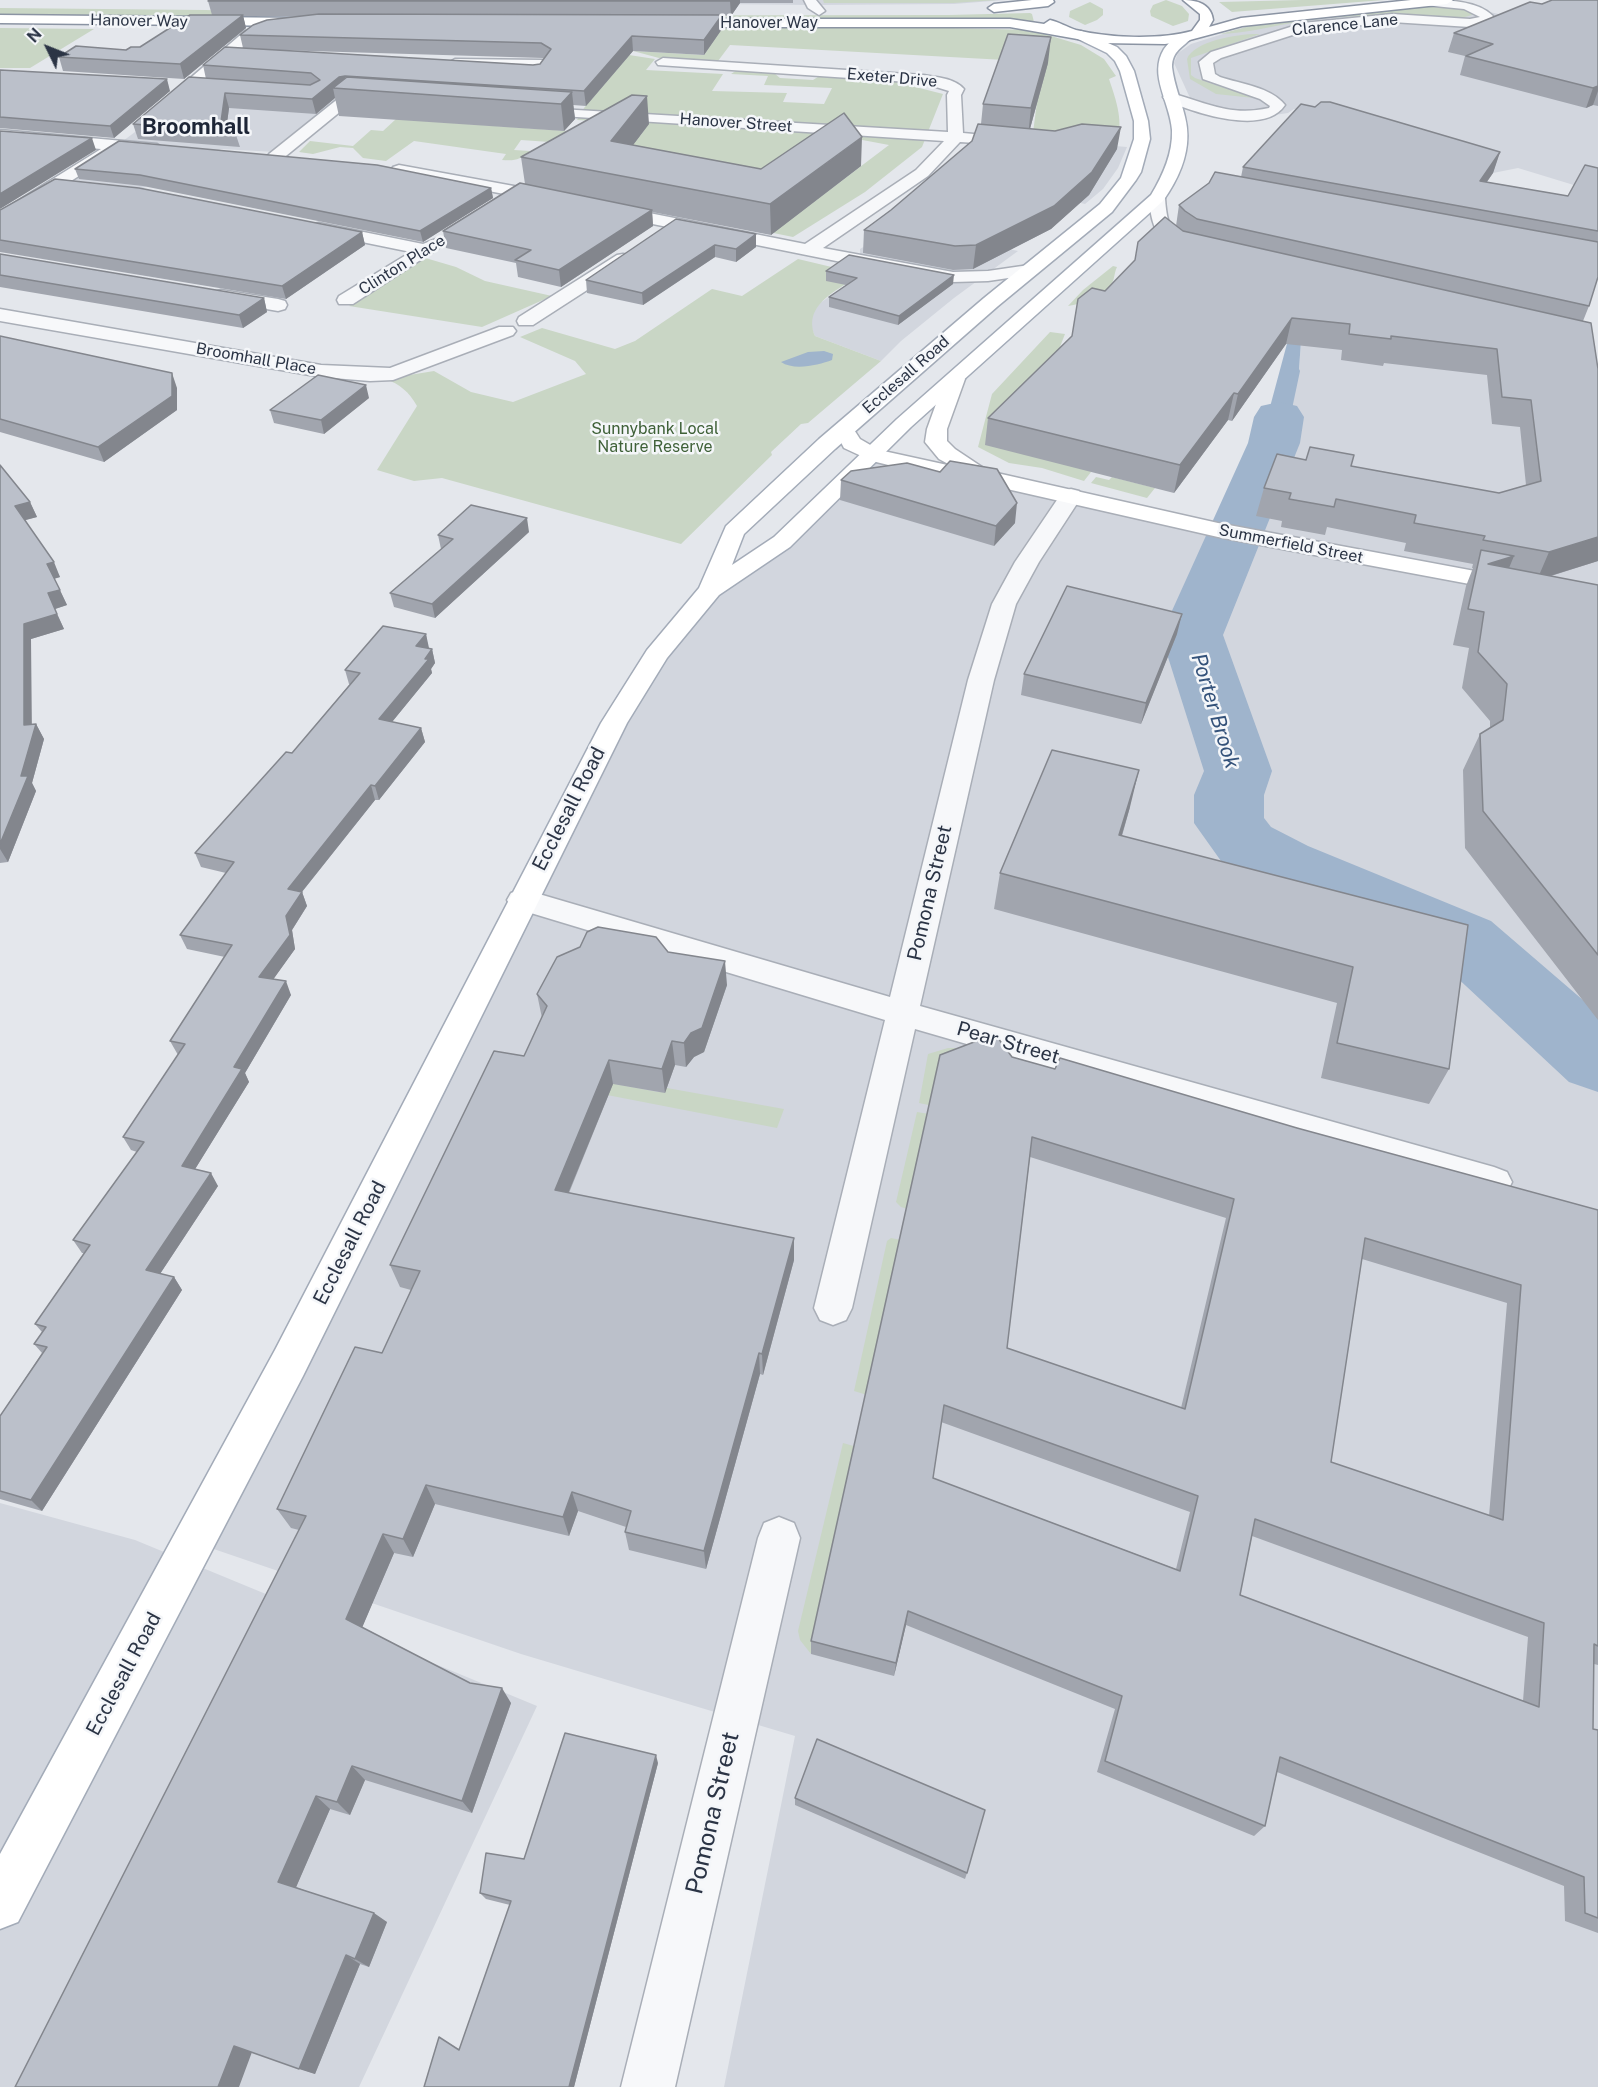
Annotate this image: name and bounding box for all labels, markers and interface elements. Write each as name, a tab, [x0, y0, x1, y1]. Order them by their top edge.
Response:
street label: Clarence Lane	[1291, 10, 1399, 40]
street label: Hanover Way	[90, 11, 188, 31]
street label: Hanover Way	[720, 13, 818, 33]
north arrow	[18, 18, 78, 78]
text: N	[23, 24, 46, 46]
street label: Exeter Drive	[846, 64, 938, 92]
street label: Hanover Street	[679, 109, 793, 137]
district label: Broomhall	[142, 114, 250, 140]
street label: Clinton Place	[355, 231, 449, 299]
street label: Ecclesall Road	[859, 332, 953, 418]
street label: Broomhall Place	[194, 339, 318, 379]
park label: Sunnybank Local Nature Reserve	[591, 419, 719, 457]
street label: Summerfield Street	[1217, 521, 1365, 567]
water label: Porter Brook	[1186, 650, 1244, 772]
street label: Ecclesall Road	[527, 743, 611, 875]
street label: Pomona Street	[903, 823, 957, 963]
street label: Pear Street	[954, 1017, 1062, 1069]
street label: Ecclesall Road	[308, 1177, 392, 1309]
street label: Ecclesall Road	[82, 1608, 166, 1740]
street label: Pomona Street	[680, 1729, 746, 1897]

